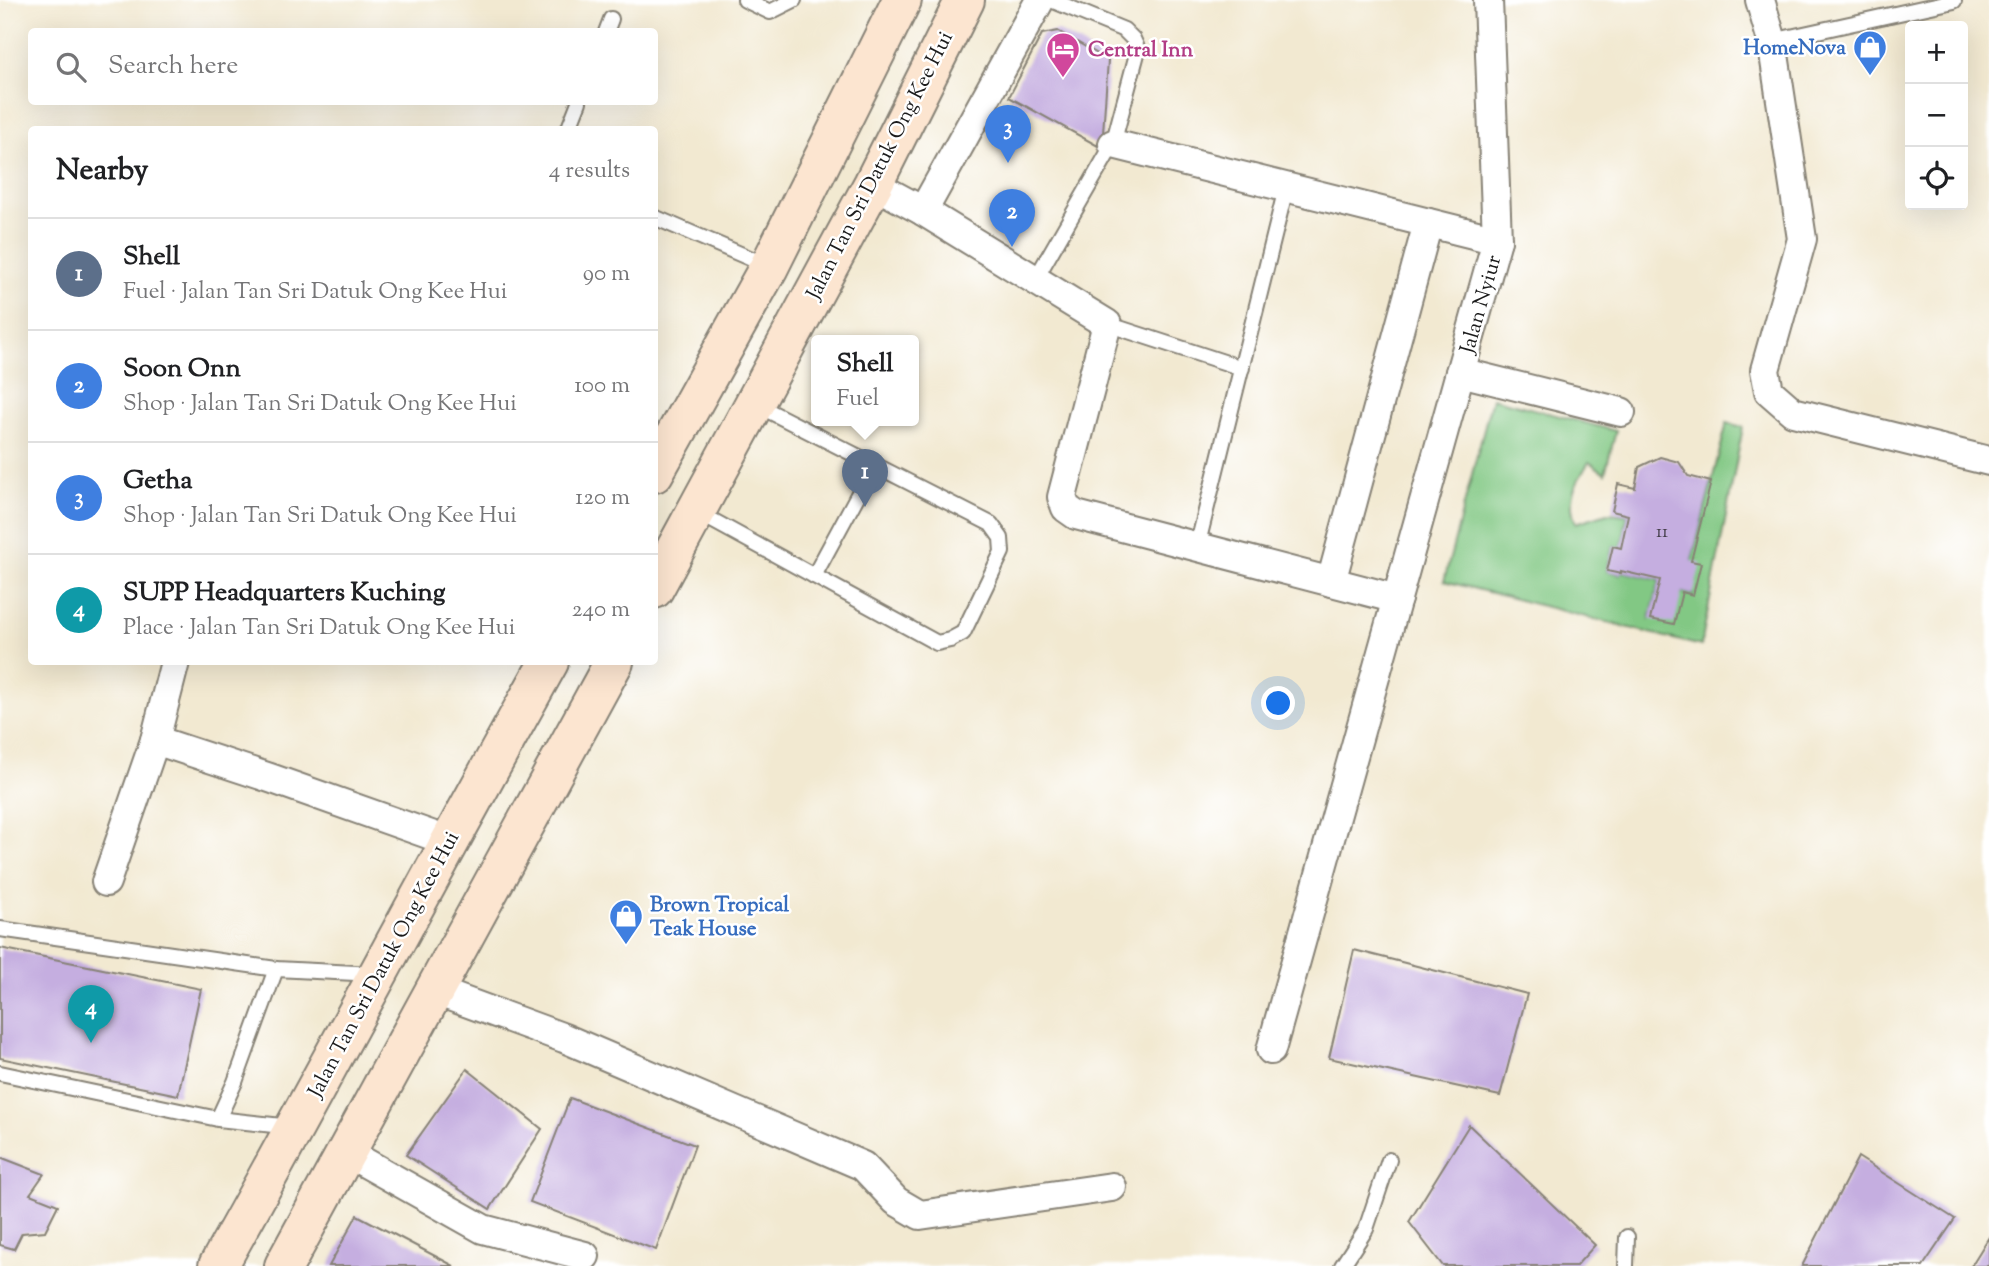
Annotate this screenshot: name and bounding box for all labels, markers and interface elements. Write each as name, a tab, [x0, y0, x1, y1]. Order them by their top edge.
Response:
map controls	[1905, 21, 1968, 210]
button: +	[1905, 21, 1968, 84]
street label: Jalan Tan Sri Datuk Ong Kee Hui	[799, 26, 962, 306]
search box	[28, 28, 658, 105]
shop icon: HomeNova	[1851, 28, 1889, 77]
hotel icon: Central Inn	[1044, 30, 1082, 79]
place label: HomeNova	[1743, 34, 1846, 64]
place label: Central Inn	[1088, 36, 1194, 66]
icon: search	[52, 48, 90, 86]
text: Search here	[108, 48, 238, 85]
button: −	[1905, 84, 1968, 147]
pin: 3	[985, 105, 1031, 163]
button: locate	[1905, 147, 1968, 210]
text: Nearby	[56, 150, 148, 193]
text: 4 results	[549, 155, 630, 188]
pin: 2	[989, 189, 1035, 247]
text: Shell	[123, 239, 180, 276]
street label: Jalan Nyiur	[1453, 252, 1510, 358]
text: 1	[75, 258, 83, 291]
text: 90 m	[583, 258, 630, 291]
text: Fuel · Jalan Tan Sri Datuk Ong Kee Hui	[123, 276, 507, 309]
popup	[811, 335, 919, 426]
text: Shell	[837, 346, 894, 383]
text: Soon Onn	[123, 351, 241, 388]
text: 2	[74, 370, 84, 403]
text: 100 m	[574, 370, 630, 403]
text: Fuel	[837, 383, 879, 416]
text: Shop · Jalan Tan Sri Datuk Ong Kee Hui	[123, 388, 517, 421]
pin: 1	[842, 449, 888, 507]
text: Getha	[123, 463, 192, 500]
text: 3	[74, 482, 84, 515]
text: 120 m	[575, 482, 630, 515]
text: Shop · Jalan Tan Sri Datuk Ong Kee Hui	[123, 500, 517, 533]
house number: 11	[1656, 520, 1668, 546]
text: SUPP Headquarters Kuching	[123, 575, 445, 612]
text: 4	[73, 594, 85, 627]
text: 240 m	[572, 594, 630, 627]
text: Place · Jalan Tan Sri Datuk Ong Kee Hui	[123, 612, 515, 645]
your location	[1261, 686, 1295, 720]
street label: Jalan Tan Sri Datuk Ong Kee Hui	[301, 826, 468, 1104]
place label: Brown Tropical Teak House	[650, 891, 789, 945]
shop icon: Brown Tropical Teak House	[607, 897, 645, 946]
pin: 4	[68, 985, 114, 1043]

